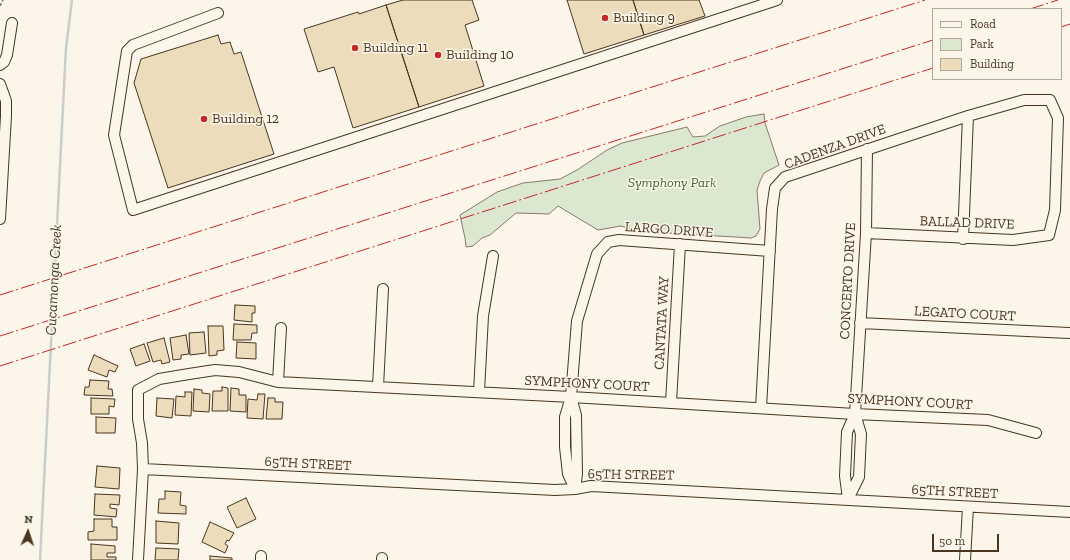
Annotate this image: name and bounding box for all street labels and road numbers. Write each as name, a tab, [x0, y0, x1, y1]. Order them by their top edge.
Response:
street label: CADENZA DRIVE	[782, 121, 888, 173]
street label: BALLAD DRIVE	[919, 213, 1015, 233]
street label: LARGO DRIVE	[624, 219, 714, 241]
street label: CONCERTO DRIVE	[837, 222, 859, 340]
street label: CANTATA WAY	[651, 276, 673, 370]
street label: LEGATO COURT	[914, 303, 1016, 325]
street label: SYMPHONY COURT	[524, 372, 650, 396]
street label: SYMPHONY COURT	[847, 390, 973, 414]
street label: 65TH STREET	[264, 453, 352, 475]
street label: 65TH STREET	[587, 466, 675, 484]
street label: 65TH STREET	[911, 481, 999, 503]

